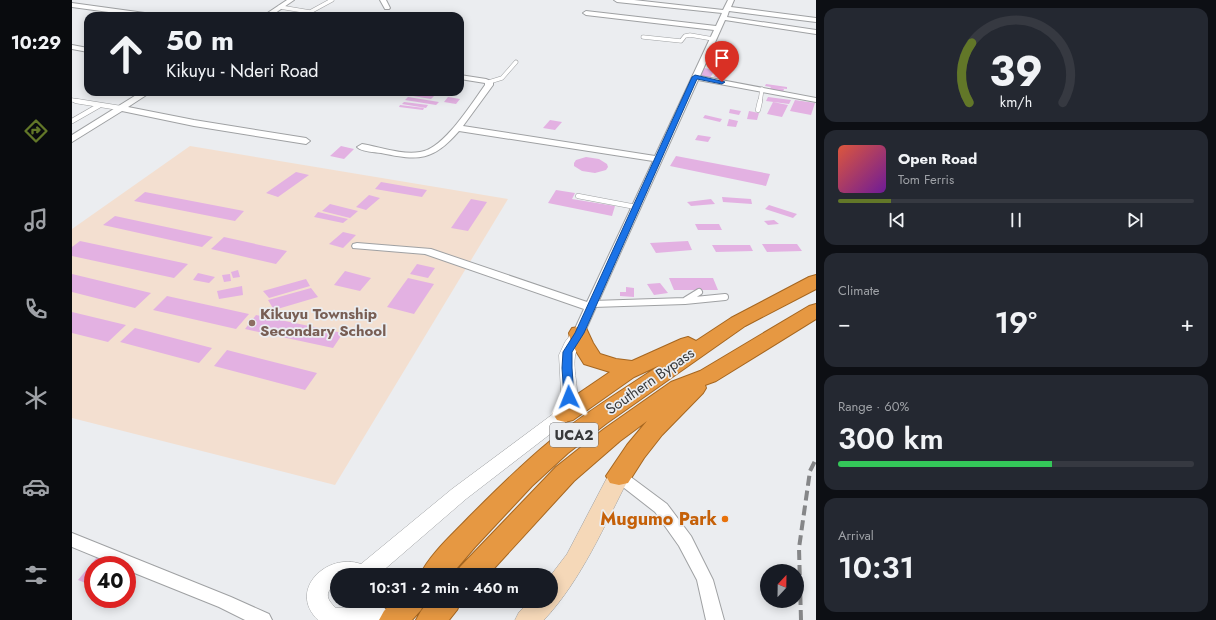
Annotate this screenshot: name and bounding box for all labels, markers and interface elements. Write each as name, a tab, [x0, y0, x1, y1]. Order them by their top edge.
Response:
text: 50 m	[166, 20, 234, 61]
icon: ahead	[100, 28, 152, 80]
text: 10:29	[11, 30, 61, 56]
pin	[705, 41, 739, 82]
text: 39	[989, 41, 1043, 102]
icon: arrive	[711, 47, 733, 69]
text: Kikuyu - Nderi Road	[166, 58, 319, 84]
text: km/h	[1000, 92, 1032, 112]
icon: directions	[22, 117, 50, 145]
text: Open Road	[898, 148, 977, 170]
text: Tom Ferris	[898, 170, 954, 189]
icon: music	[22, 206, 50, 234]
icon: previous	[886, 209, 908, 231]
icon: pause	[1005, 209, 1027, 231]
icon: next	[1124, 209, 1146, 231]
text: Climate	[838, 281, 879, 300]
icon: phone	[22, 295, 50, 323]
text: 19°	[994, 301, 1037, 344]
place label: Kikuyu Township Secondary School	[260, 303, 386, 342]
text: −	[838, 307, 851, 339]
text: +	[1180, 307, 1194, 339]
marker: Kikuyu Township Secondary School	[247, 318, 257, 328]
street label: Southern Bypass	[601, 342, 699, 420]
position arrow	[548, 376, 590, 418]
icon: climate	[22, 384, 50, 412]
text: Range · 60%	[838, 397, 909, 416]
text: 300 km	[838, 417, 944, 460]
road number: UCA2	[550, 423, 598, 447]
icon: car	[22, 473, 50, 501]
place label: Mugumo Park	[600, 506, 718, 532]
marker: Mugumo Park	[720, 514, 730, 524]
text: Arrival	[838, 526, 874, 545]
text: 10:31	[838, 546, 914, 589]
speed limit sign: 40	[84, 556, 136, 608]
icon: filters	[22, 561, 50, 589]
north arrow	[760, 564, 804, 608]
map controls	[760, 564, 804, 608]
text: 10:31 · 2 min · 460 m	[369, 577, 519, 599]

